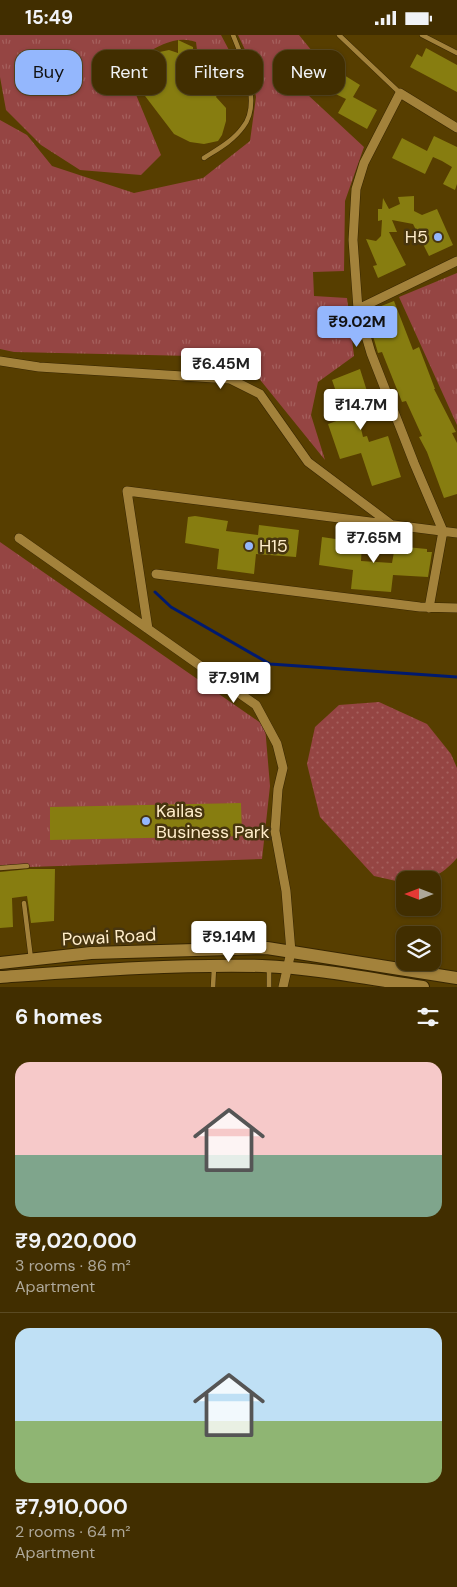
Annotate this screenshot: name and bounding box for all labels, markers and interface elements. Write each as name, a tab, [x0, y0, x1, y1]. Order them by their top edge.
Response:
text: 15:49	[25, 5, 73, 30]
chip: Buy	[15, 50, 82, 95]
chip: Rent	[92, 50, 166, 95]
chip: Filters	[176, 50, 263, 95]
chip: New	[273, 50, 345, 95]
place label: H5	[405, 225, 428, 249]
marker: H5	[432, 231, 444, 243]
pin: ₹9.02M	[316, 305, 398, 348]
text: ₹9.02M	[328, 311, 386, 332]
pin: ₹6.45M	[180, 347, 262, 390]
text: ₹6.45M	[192, 353, 250, 374]
pin: ₹14.7M	[320, 389, 402, 431]
text: ₹14.7M	[335, 394, 387, 415]
pin: ₹7.65M	[333, 521, 415, 564]
text: ₹7.65M	[347, 527, 401, 548]
place label: H15	[259, 534, 288, 558]
marker: H15	[243, 540, 255, 552]
pin: ₹7.91M	[193, 661, 275, 704]
text: ₹7.91M	[208, 667, 260, 688]
place label: Kailas Business Park	[156, 799, 270, 844]
marker: Kailas Business Park	[140, 815, 152, 827]
north arrow	[396, 871, 441, 916]
map controls	[396, 871, 441, 971]
pin: ₹9.14M	[188, 921, 270, 963]
street label: Powai Road	[61, 923, 157, 951]
text: ₹9.14M	[202, 926, 256, 947]
button: layers	[396, 926, 441, 971]
text: 6 homes	[15, 1003, 103, 1031]
icon: filters	[414, 1003, 442, 1031]
icon: home	[184, 1095, 274, 1185]
text: ₹9,020,000	[15, 1227, 137, 1255]
text: 3 rooms · 86 m²	[15, 1255, 131, 1276]
text: Apartment	[15, 1276, 95, 1297]
icon: home	[184, 1360, 274, 1450]
text: ₹7,910,000	[15, 1493, 128, 1521]
text: 2 rooms · 64 m²	[15, 1521, 131, 1542]
text: Apartment	[15, 1542, 95, 1563]

